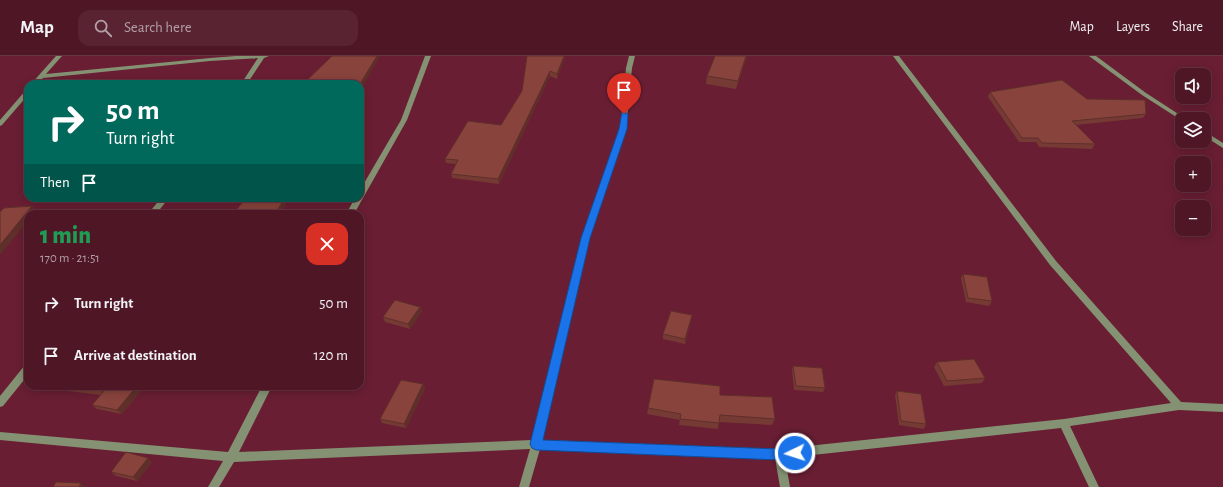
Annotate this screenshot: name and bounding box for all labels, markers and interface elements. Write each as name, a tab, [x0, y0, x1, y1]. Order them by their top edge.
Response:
search box	[78, 10, 358, 46]
icon: search	[92, 17, 114, 39]
text: Map	[20, 18, 54, 37]
text: Search here	[124, 20, 192, 35]
text: Map	[1069, 20, 1094, 34]
text: Layers	[1116, 20, 1150, 34]
text: Share	[1172, 20, 1203, 34]
map controls	[1175, 68, 1211, 236]
button: sound	[1175, 68, 1211, 104]
pin	[607, 73, 641, 114]
icon: arrive	[613, 79, 635, 101]
icon: right	[40, 96, 92, 148]
text: 50 m	[106, 97, 160, 125]
button: layers	[1175, 112, 1211, 148]
text: Turn right	[106, 130, 175, 148]
button: +	[1175, 156, 1211, 192]
icon: arrive	[78, 172, 100, 194]
text: Then	[40, 175, 70, 190]
button: −	[1175, 200, 1211, 236]
button: close	[306, 223, 348, 265]
text: 1 min	[40, 224, 91, 248]
text: 170 m · 21:51	[40, 252, 100, 265]
icon: right	[40, 293, 62, 315]
text: Turn right	[74, 296, 133, 311]
text: 50 m	[319, 296, 348, 311]
icon: arrive	[40, 345, 62, 367]
text: Arrive at destination	[74, 348, 197, 363]
text: 120 m	[314, 348, 348, 363]
position arrow	[774, 432, 816, 474]

